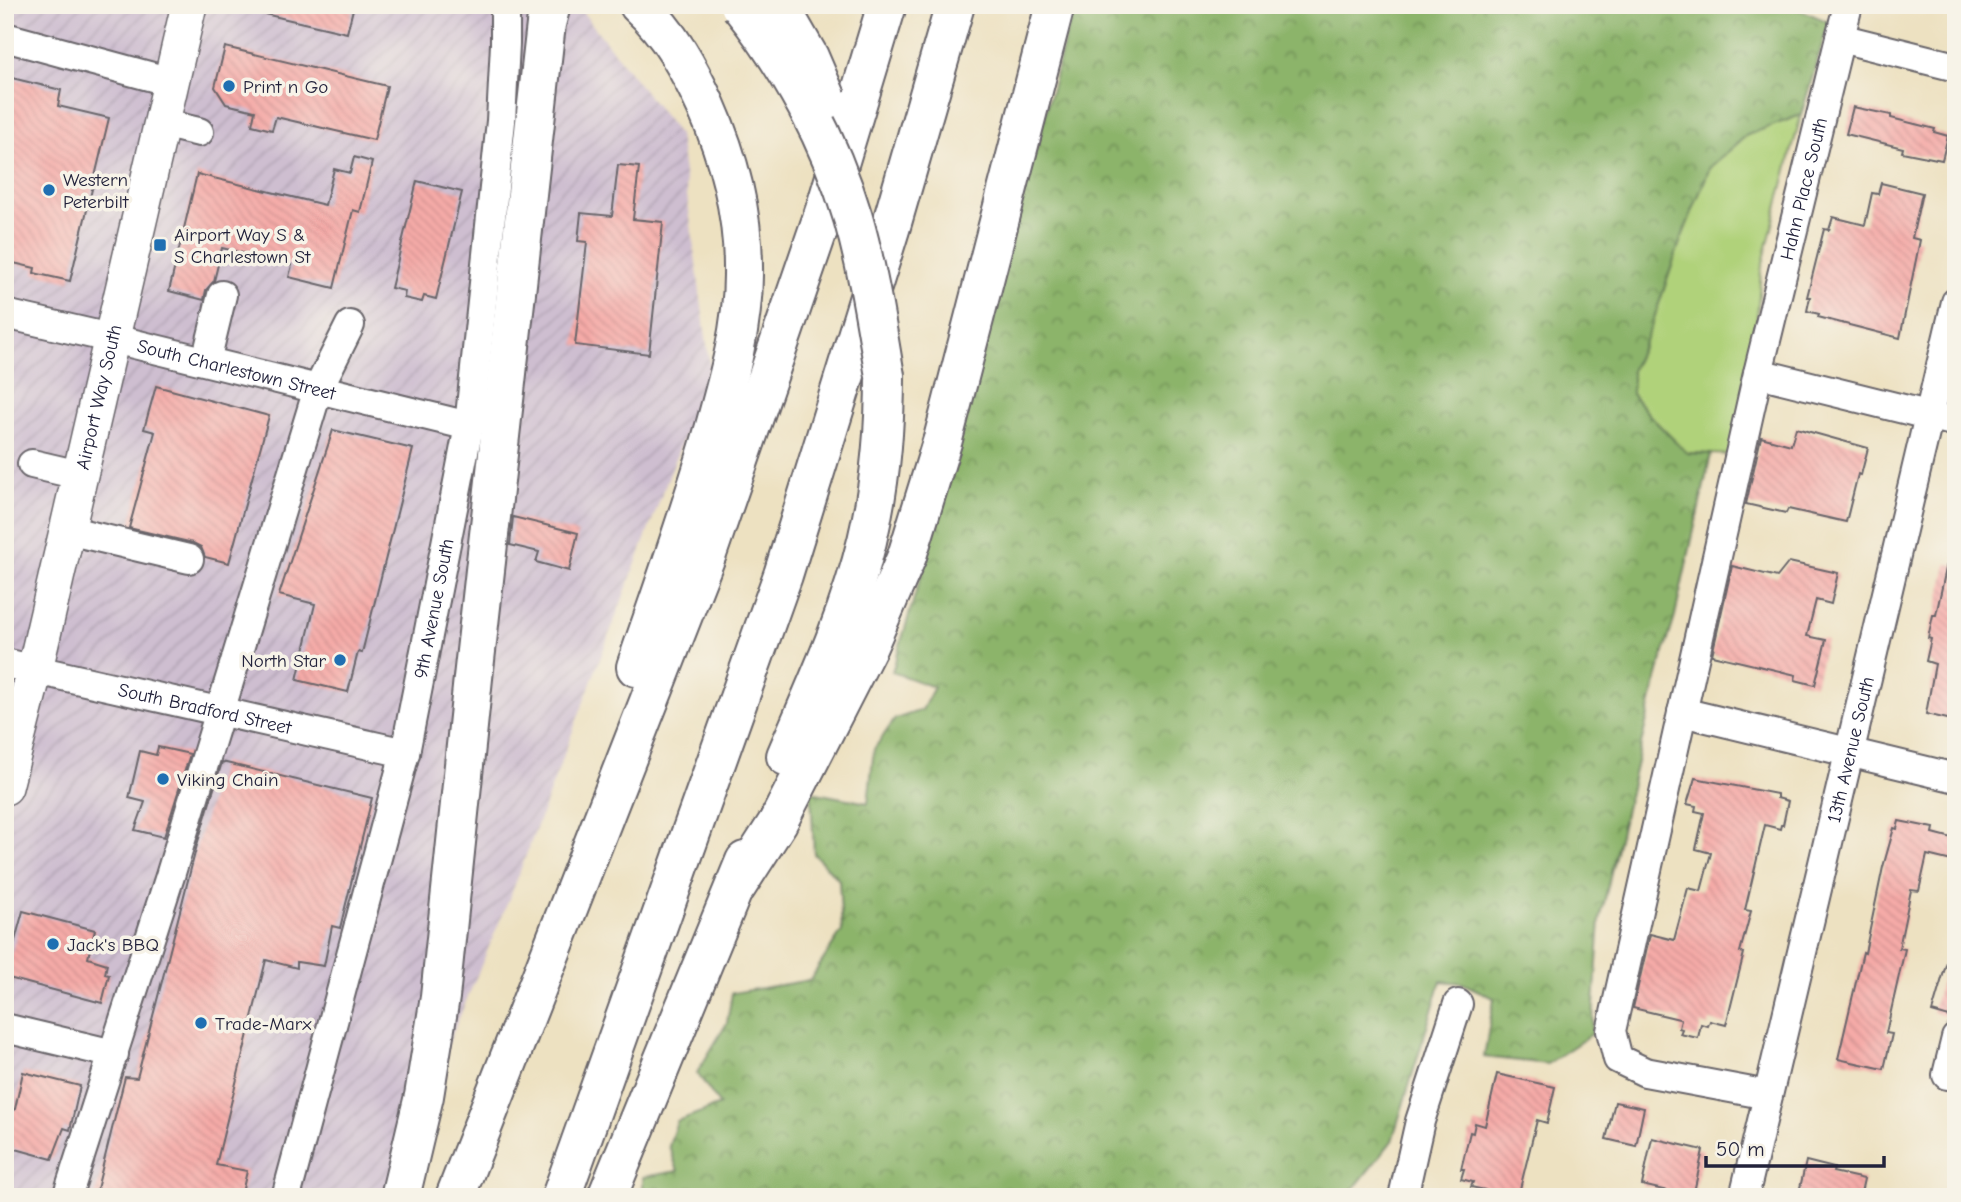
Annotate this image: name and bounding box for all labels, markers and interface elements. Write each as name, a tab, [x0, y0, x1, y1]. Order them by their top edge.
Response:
place label: Print n Go	[243, 76, 328, 98]
marker: Print n Go	[221, 78, 237, 94]
street label: Hahn Place South	[1776, 115, 1832, 262]
place label: Western Peterbilt	[63, 169, 129, 213]
marker: Western Peterbilt	[41, 182, 57, 198]
place label: Airport Way S & S Charlestown St	[174, 224, 311, 268]
marker: Airport Way S & S Charlestown St	[152, 237, 168, 253]
street label: Airport Way South	[72, 323, 127, 472]
street label: South Charlestown Street	[135, 335, 338, 405]
street label: 9th Avenue South	[410, 537, 459, 681]
place label: North Star	[241, 650, 326, 672]
marker: North Star	[332, 652, 348, 668]
street label: 13th Avenue South	[1823, 674, 1879, 825]
street label: South Bradford Street	[116, 679, 294, 739]
place label: Viking Chain	[177, 769, 278, 791]
marker: Viking Chain	[155, 771, 171, 787]
place label: Jack's BBQ	[67, 934, 159, 956]
marker: Jack's BBQ	[45, 936, 61, 952]
place label: Trade-Marx	[215, 1013, 312, 1035]
marker: Trade-Marx	[193, 1015, 209, 1031]
scale bar	[1706, 1125, 1884, 1169]
text: 50 m	[1716, 1137, 1765, 1161]

